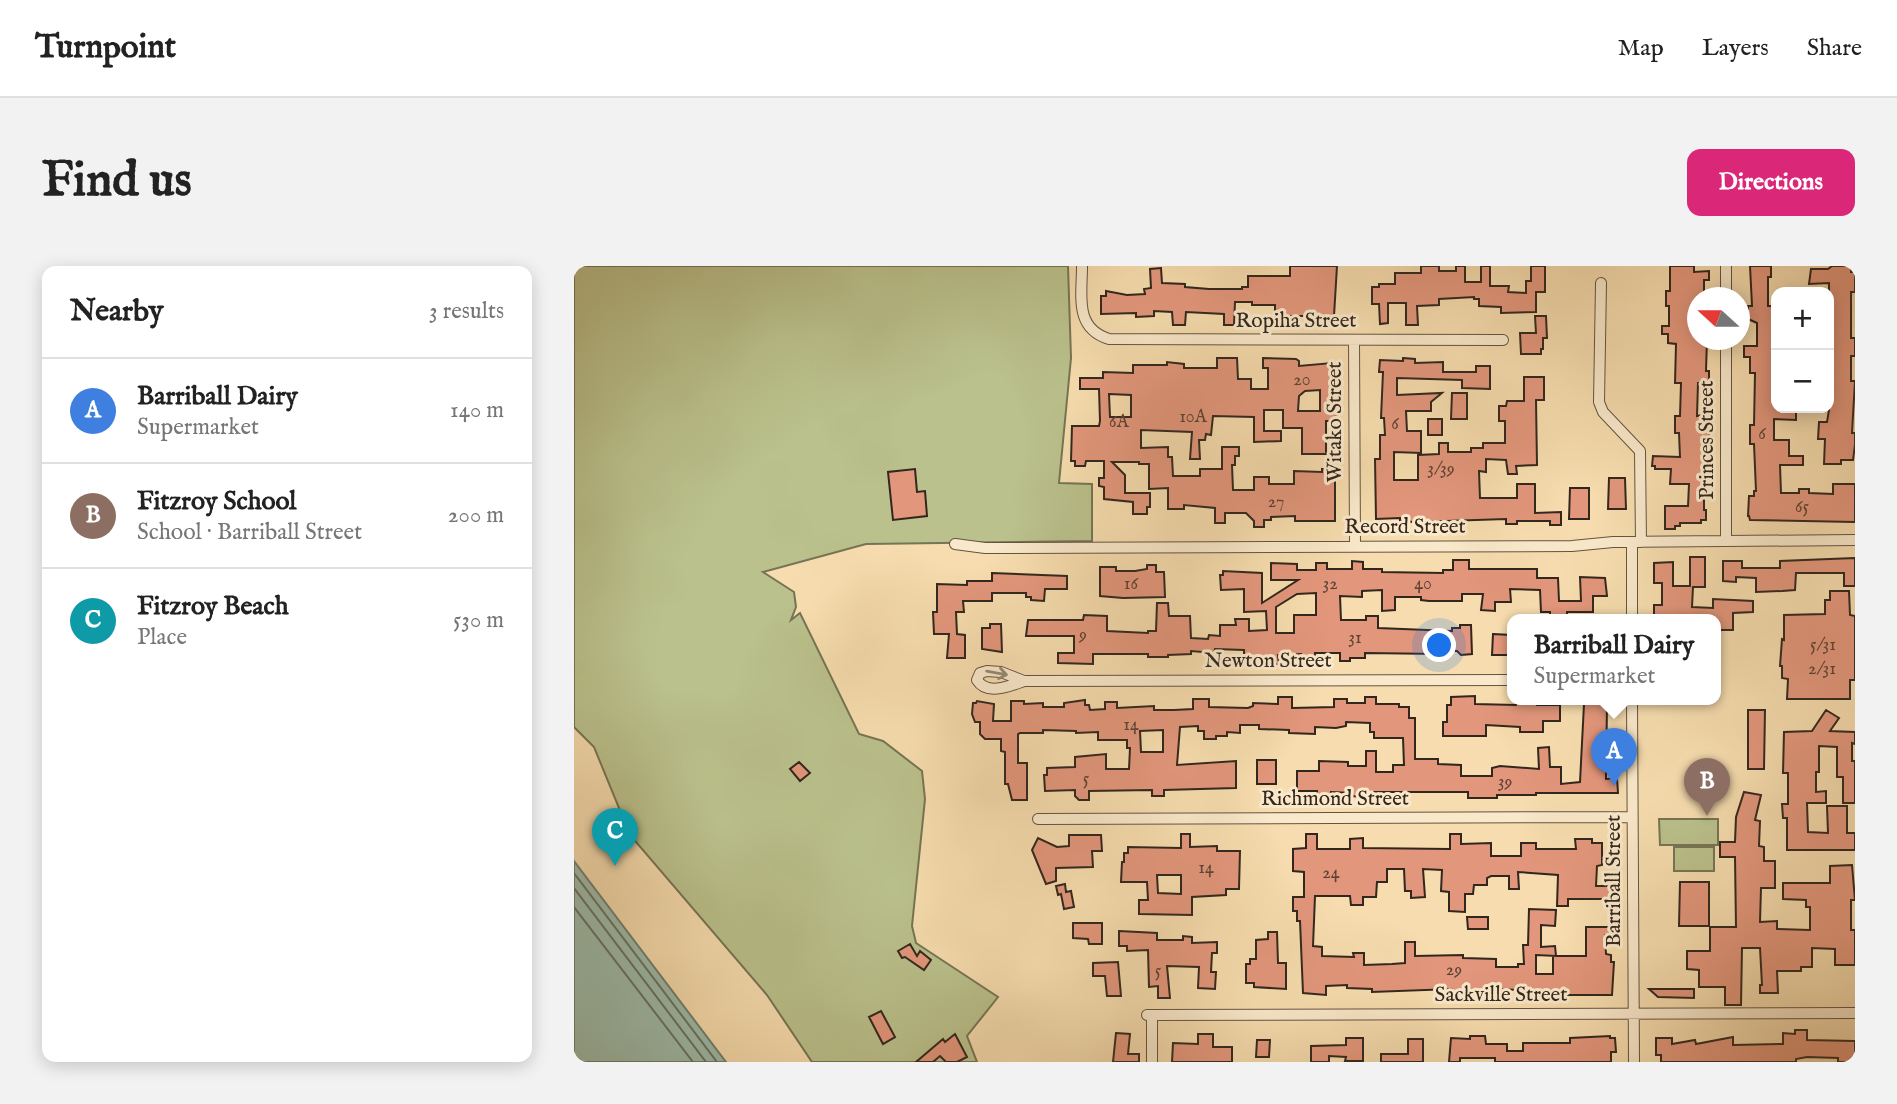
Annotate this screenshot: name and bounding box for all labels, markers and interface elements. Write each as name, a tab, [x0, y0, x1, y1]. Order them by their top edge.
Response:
text: Turnpoint	[35, 27, 176, 69]
text: Map	[1618, 33, 1664, 64]
text: Layers	[1702, 33, 1769, 64]
text: Share	[1807, 33, 1862, 64]
button: Directions	[1687, 149, 1855, 216]
text: Find us	[42, 151, 192, 213]
north arrow	[1687, 287, 1750, 350]
map controls	[1771, 287, 1834, 413]
button: +	[1771, 287, 1834, 350]
text: Nearby	[70, 293, 163, 331]
text: 3 results	[429, 297, 504, 326]
street label: Ropiha Street	[1235, 308, 1357, 335]
button: −	[1771, 350, 1834, 413]
street label: Witako Street	[1322, 362, 1349, 483]
house number: 20	[1293, 369, 1311, 392]
text: Barriball Dairy	[137, 380, 298, 413]
street label: Princes Street	[1694, 380, 1721, 500]
text: A	[85, 396, 101, 425]
text: 140 m	[450, 396, 504, 425]
house number: 10A	[1179, 406, 1208, 429]
house number: 6A	[1109, 411, 1130, 434]
text: Supermarket	[137, 413, 259, 442]
house number: 6	[1391, 413, 1399, 436]
house number: 6	[1758, 423, 1766, 446]
house number: 3/39	[1427, 458, 1455, 481]
text: Fitzroy School	[137, 485, 296, 518]
house number: 27	[1268, 491, 1284, 514]
house number: 65	[1795, 496, 1810, 519]
text: B	[85, 501, 101, 530]
text: 200 m	[448, 501, 504, 530]
street label: Record Street	[1344, 514, 1466, 541]
text: School · Barriball Street	[137, 518, 362, 547]
house number: 16	[1124, 573, 1139, 596]
house number: 32	[1322, 573, 1338, 596]
house number: 40	[1414, 573, 1432, 596]
text: Fitzroy Beach	[137, 590, 289, 623]
text: C	[85, 606, 101, 635]
text: 530 m	[453, 606, 504, 635]
popup	[1507, 614, 1721, 705]
text: Place	[137, 623, 187, 652]
house number: 9	[1078, 624, 1087, 647]
house number: 31	[1348, 627, 1362, 650]
your location	[1422, 628, 1456, 662]
text: Barriball Dairy	[1534, 629, 1694, 662]
house number: 5/31	[1810, 634, 1836, 657]
street label: Newton Street	[1204, 648, 1332, 675]
house number: 2/31	[1808, 658, 1836, 681]
text: Supermarket	[1534, 662, 1655, 691]
one-way arrow	[985, 667, 1008, 680]
house number: 14	[1123, 714, 1139, 737]
pin: A	[1591, 728, 1637, 786]
pin: B	[1684, 758, 1730, 816]
house number: 5	[1083, 768, 1090, 791]
house number: 39	[1498, 771, 1512, 794]
street label: Richmond Street	[1261, 786, 1409, 813]
pin: C	[592, 808, 638, 866]
street label: Barriball Street	[1601, 815, 1628, 947]
house number: 14	[1198, 857, 1214, 880]
house number: 24	[1322, 862, 1340, 885]
house number: 29	[1446, 959, 1462, 982]
house number: 5	[1155, 960, 1162, 983]
street label: Sackville Street	[1435, 982, 1567, 1009]

